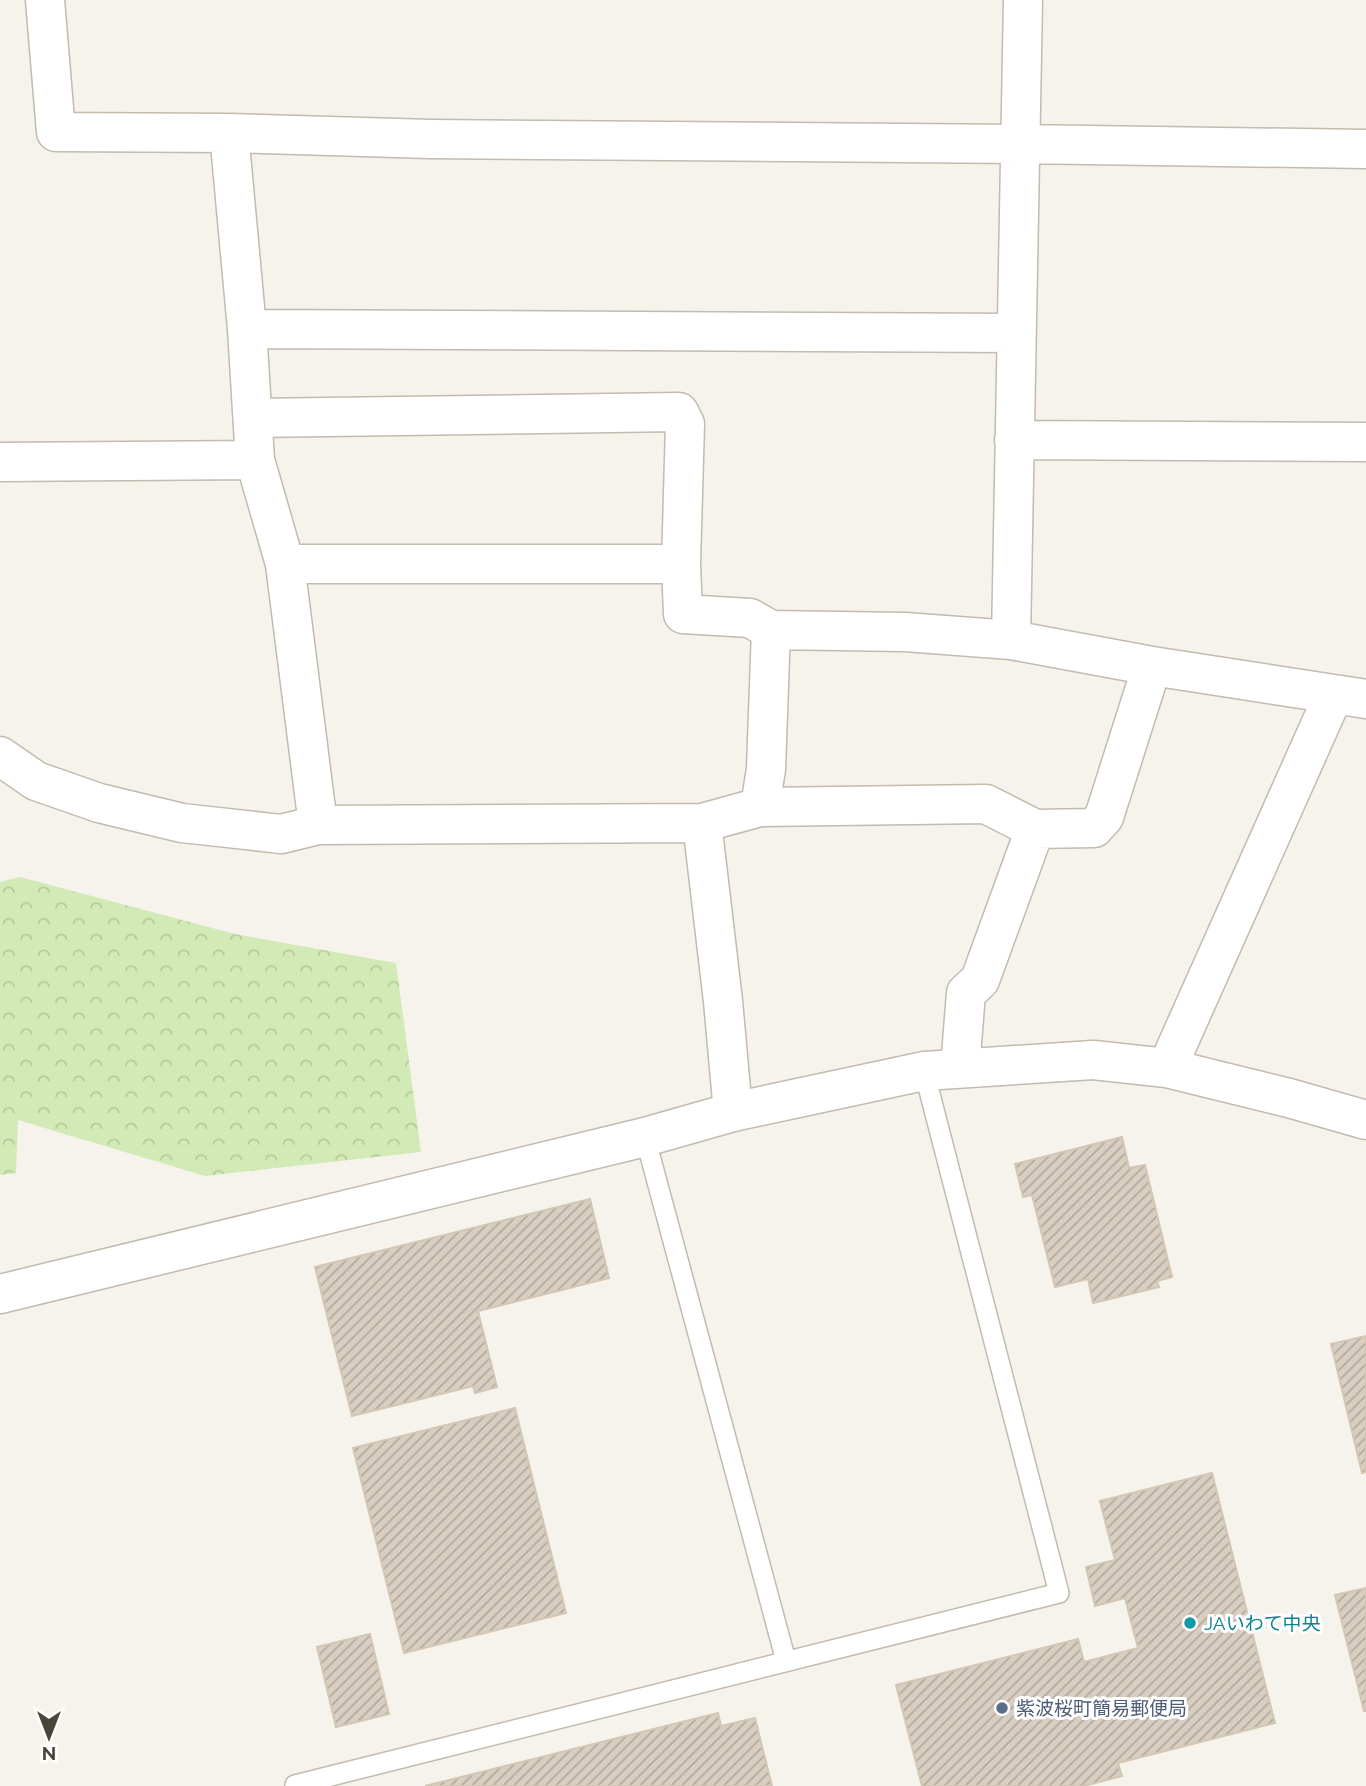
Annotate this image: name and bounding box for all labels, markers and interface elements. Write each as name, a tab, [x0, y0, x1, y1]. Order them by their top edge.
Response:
place label: JAいわて中央	[1204, 1612, 1321, 1634]
marker: JAいわて中央	[1182, 1615, 1198, 1631]
place label: 紫波桜町簡易郵便局	[1016, 1697, 1187, 1719]
marker: 紫波桜町簡易郵便局	[994, 1700, 1010, 1716]
north arrow	[14, 1702, 84, 1772]
text: N	[42, 1743, 56, 1765]

